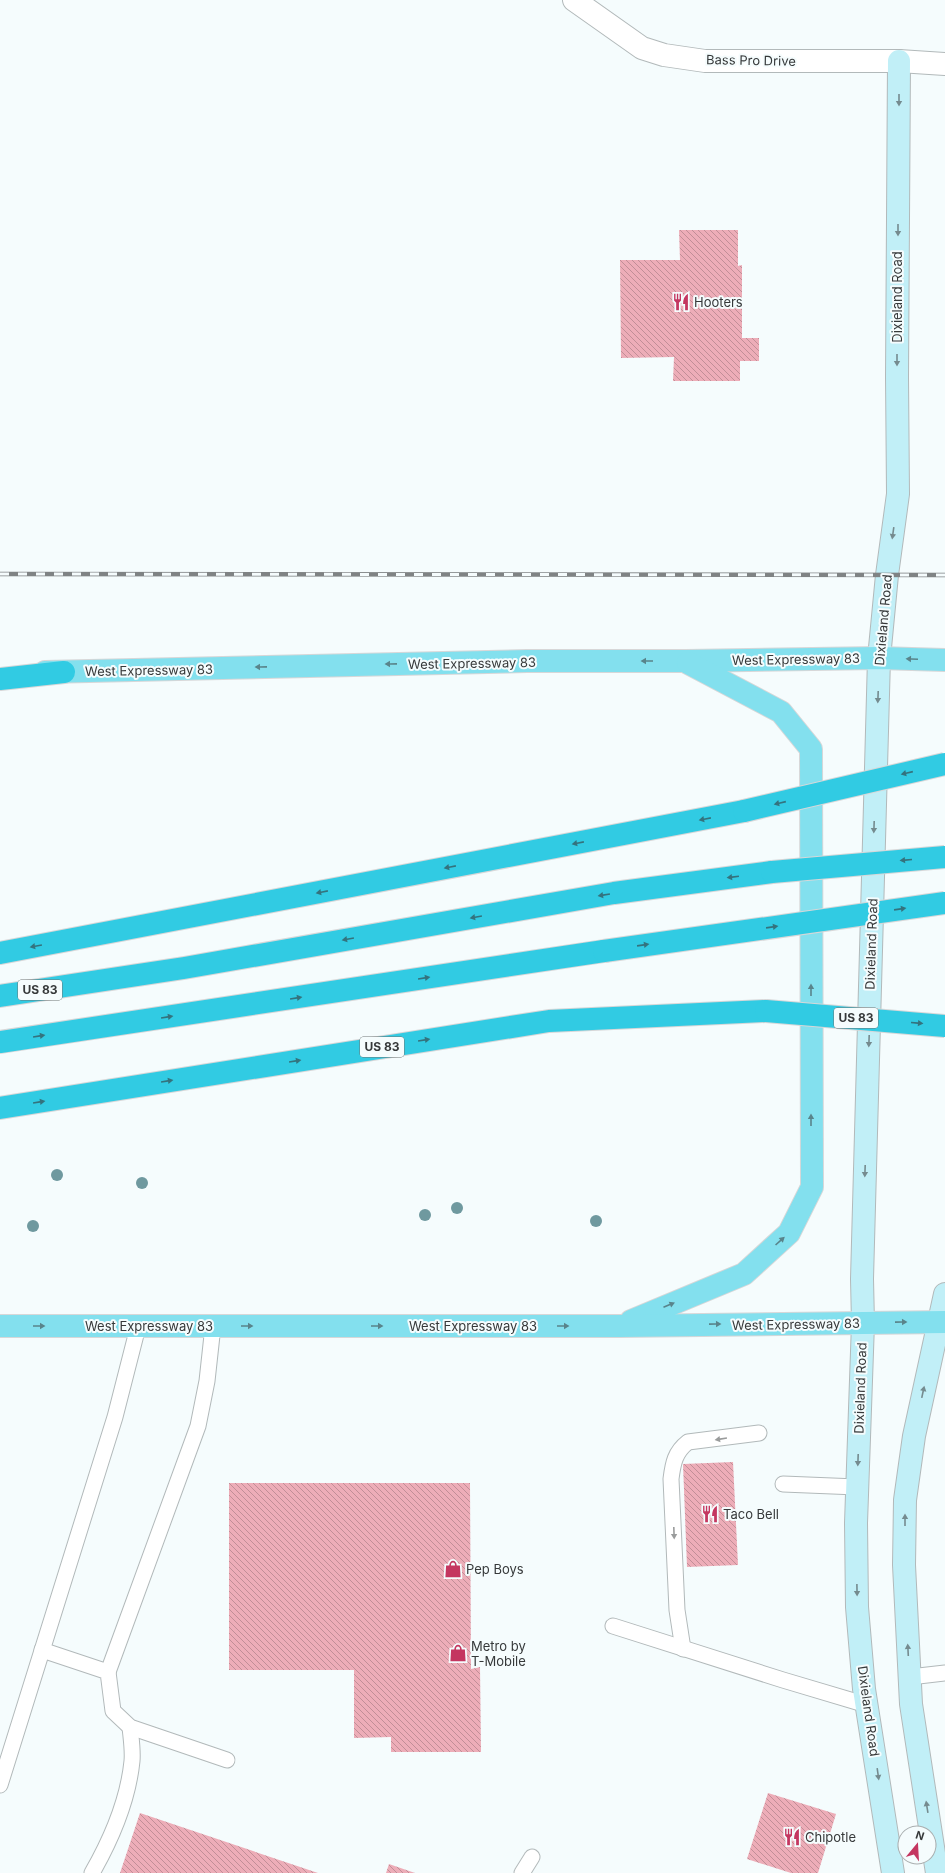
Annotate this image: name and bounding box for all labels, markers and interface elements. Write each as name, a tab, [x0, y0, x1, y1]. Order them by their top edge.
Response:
street label: Bass Pro Drive	[706, 51, 796, 69]
one-way arrow	[896, 94, 902, 107]
one-way arrow	[895, 224, 901, 237]
street label: Dixieland Road	[889, 251, 905, 343]
restaurant icon: Hooters	[671, 292, 691, 312]
place label: Hooters	[694, 294, 743, 310]
one-way arrow	[894, 354, 900, 367]
one-way arrow	[890, 527, 896, 539]
street label: Dixieland Road	[871, 574, 895, 666]
street label: West Expressway 83	[732, 650, 860, 668]
street label: West Expressway 83	[408, 654, 536, 672]
one-way arrow	[905, 656, 918, 662]
one-way arrow	[640, 658, 653, 664]
street label: West Expressway 83	[85, 661, 213, 679]
one-way arrow	[385, 661, 397, 668]
one-way arrow	[254, 664, 267, 670]
one-way arrow	[875, 691, 881, 704]
one-way arrow	[901, 770, 913, 776]
one-way arrow	[774, 800, 787, 806]
one-way arrow	[699, 816, 711, 822]
one-way arrow	[871, 821, 878, 833]
one-way arrow	[571, 840, 584, 846]
one-way arrow	[900, 856, 912, 863]
one-way arrow	[444, 865, 456, 871]
one-way arrow	[727, 874, 739, 880]
one-way arrow	[316, 889, 328, 895]
one-way arrow	[598, 892, 610, 898]
street label: Dixieland Road	[861, 898, 881, 990]
one-way arrow	[894, 906, 906, 912]
one-way arrow	[470, 914, 482, 920]
one-way arrow	[765, 924, 778, 930]
one-way arrow	[342, 936, 354, 942]
one-way arrow	[637, 942, 649, 948]
one-way arrow	[30, 944, 42, 950]
one-way arrow	[418, 975, 430, 981]
road number: US 83	[18, 980, 62, 1000]
one-way arrow	[808, 983, 814, 996]
one-way arrow	[290, 994, 302, 1000]
road number: US 83	[834, 1008, 878, 1028]
one-way arrow	[161, 1014, 173, 1020]
one-way arrow	[911, 1020, 923, 1027]
one-way arrow	[32, 1033, 45, 1039]
one-way arrow	[866, 1035, 872, 1048]
road number: US 83	[360, 1037, 404, 1057]
one-way arrow	[418, 1037, 430, 1043]
one-way arrow	[289, 1058, 301, 1064]
one-way arrow	[161, 1078, 173, 1084]
one-way arrow	[32, 1099, 45, 1105]
one-way arrow	[808, 1113, 814, 1126]
one-way arrow	[862, 1165, 868, 1178]
one-way arrow	[775, 1236, 785, 1246]
one-way arrow	[664, 1302, 675, 1308]
street label: West Expressway 83	[732, 1315, 860, 1333]
street label: West Expressway 83	[85, 1318, 213, 1334]
street label: West Expressway 83	[409, 1318, 537, 1334]
one-way arrow	[895, 1319, 908, 1325]
one-way arrow	[709, 1321, 721, 1328]
one-way arrow	[33, 1323, 46, 1329]
one-way arrow	[241, 1323, 254, 1329]
one-way arrow	[371, 1323, 384, 1329]
one-way arrow	[557, 1323, 570, 1329]
street label: Dixieland Road	[850, 1342, 870, 1434]
one-way arrow	[921, 1386, 927, 1398]
one-way arrow	[715, 1436, 727, 1442]
one-way arrow	[855, 1454, 861, 1467]
restaurant icon: Taco Bell	[700, 1504, 720, 1524]
place label: Taco Bell	[723, 1506, 779, 1522]
one-way arrow	[902, 1513, 908, 1526]
one-way arrow	[670, 1527, 677, 1539]
shop icon: Pep Boys	[443, 1559, 463, 1579]
place label: Pep Boys	[466, 1561, 524, 1577]
one-way arrow	[854, 1584, 860, 1597]
place label: Metro by T-Mobile	[471, 1638, 526, 1669]
shop icon: Metro by T-Mobile	[448, 1643, 468, 1663]
one-way arrow	[905, 1644, 912, 1656]
street label: Dixieland Road	[855, 1665, 883, 1757]
one-way arrow	[875, 1768, 881, 1780]
one-way arrow	[923, 1801, 929, 1813]
north arrow	[897, 1825, 937, 1865]
restaurant icon: Chipotle	[782, 1827, 802, 1847]
text: N	[914, 1828, 926, 1843]
place label: Chipotle	[805, 1829, 856, 1845]

